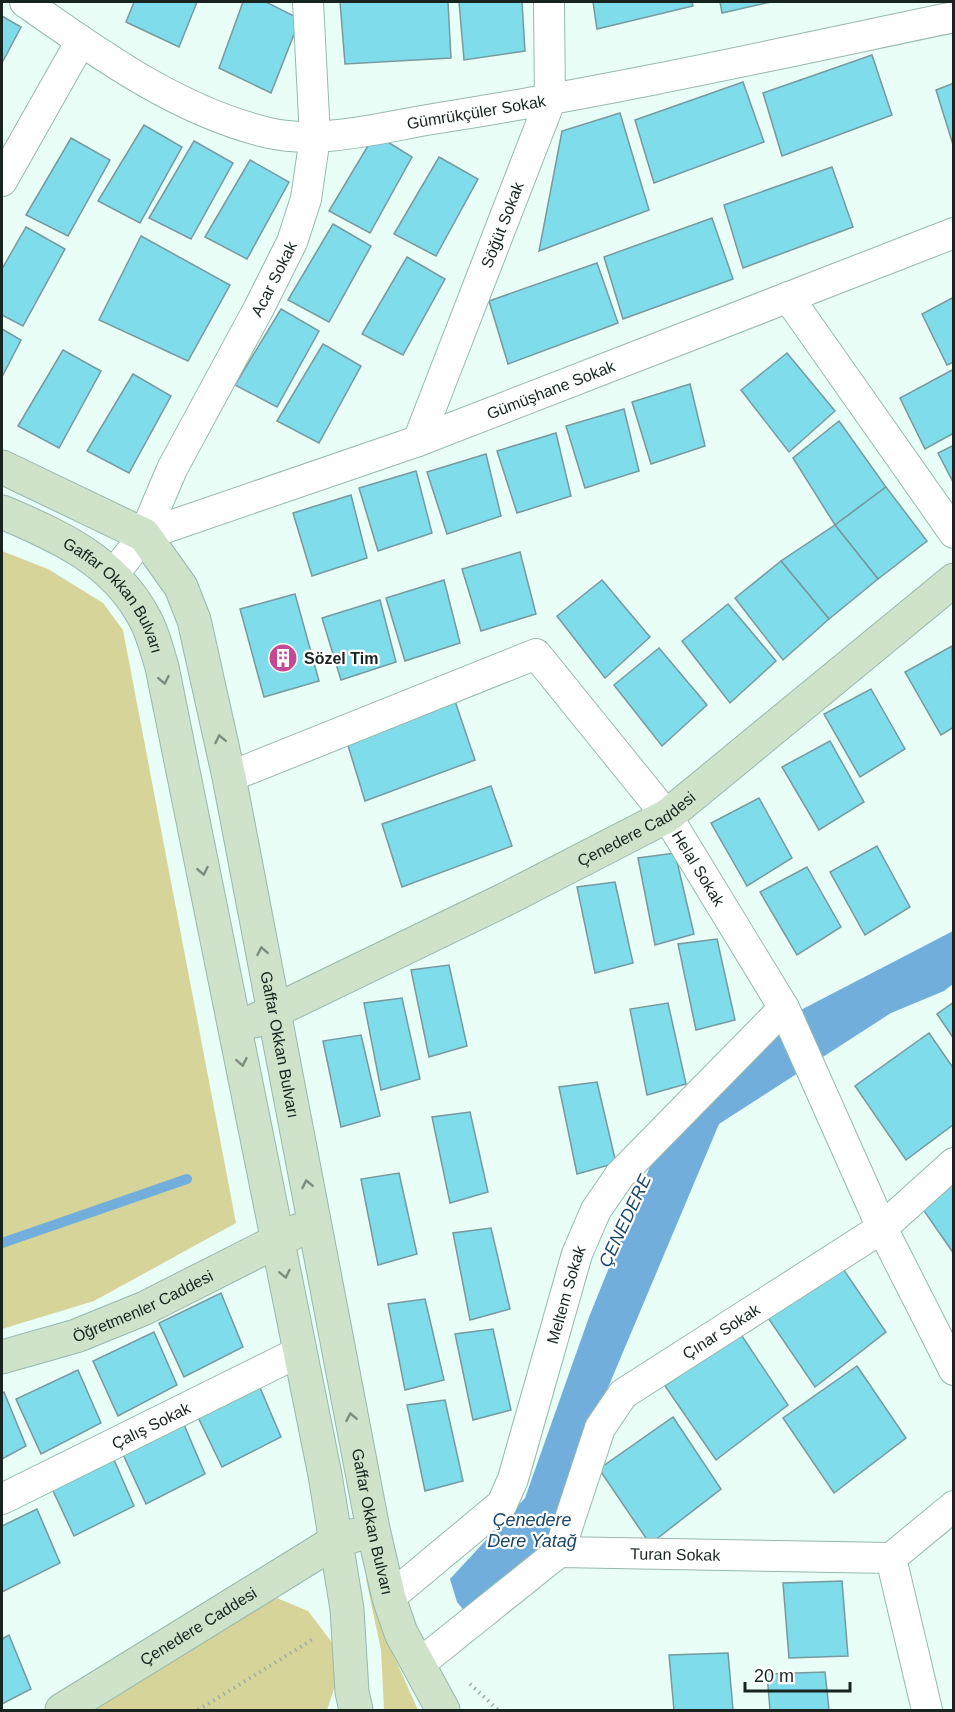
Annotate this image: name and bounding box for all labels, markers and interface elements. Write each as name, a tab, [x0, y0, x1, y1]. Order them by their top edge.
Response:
street label: Gümrükçüler Sokak	[405, 92, 548, 132]
street label: Söğüt Sokak	[478, 179, 527, 270]
street label: Acar Sokak	[248, 238, 300, 320]
street label: Gümüşhane Sokak	[484, 357, 618, 423]
street label: Gaffar Okkan Bulvarı	[60, 534, 165, 655]
building icon: Sözel Tim	[267, 642, 299, 674]
place label: Sözel Tim	[304, 650, 378, 667]
one-way arrow	[157, 674, 170, 684]
one-way arrow	[215, 735, 228, 745]
street label: Çenedere Caddesi	[575, 788, 699, 870]
street label: Helal Sokak	[669, 827, 728, 910]
one-way arrow	[196, 865, 209, 875]
one-way arrow	[256, 947, 269, 957]
street label: Gaffar Okkan Bulvarı	[257, 970, 302, 1120]
one-way arrow	[235, 1057, 248, 1067]
water label: ÇENEDERE	[595, 1171, 656, 1271]
one-way arrow	[301, 1179, 314, 1189]
street label: Meltem Sokak	[544, 1242, 589, 1346]
street label: Öğretmenler Caddesi	[70, 1267, 216, 1345]
one-way arrow	[277, 1268, 290, 1278]
street label: Çınar Sokak	[680, 1300, 764, 1363]
street label: Çalış Sokak	[109, 1399, 194, 1452]
one-way arrow	[345, 1412, 358, 1422]
street label: Gaffar Okkan Bulvarı	[349, 1447, 396, 1597]
water label: Çenedere Dere Yatağ	[487, 1510, 577, 1551]
street label: Turan Sokak	[630, 1545, 722, 1564]
street label: Çenedere Caddesi	[137, 1584, 260, 1669]
scale bar	[745, 1655, 850, 1693]
text: 20 m	[754, 1666, 794, 1686]

